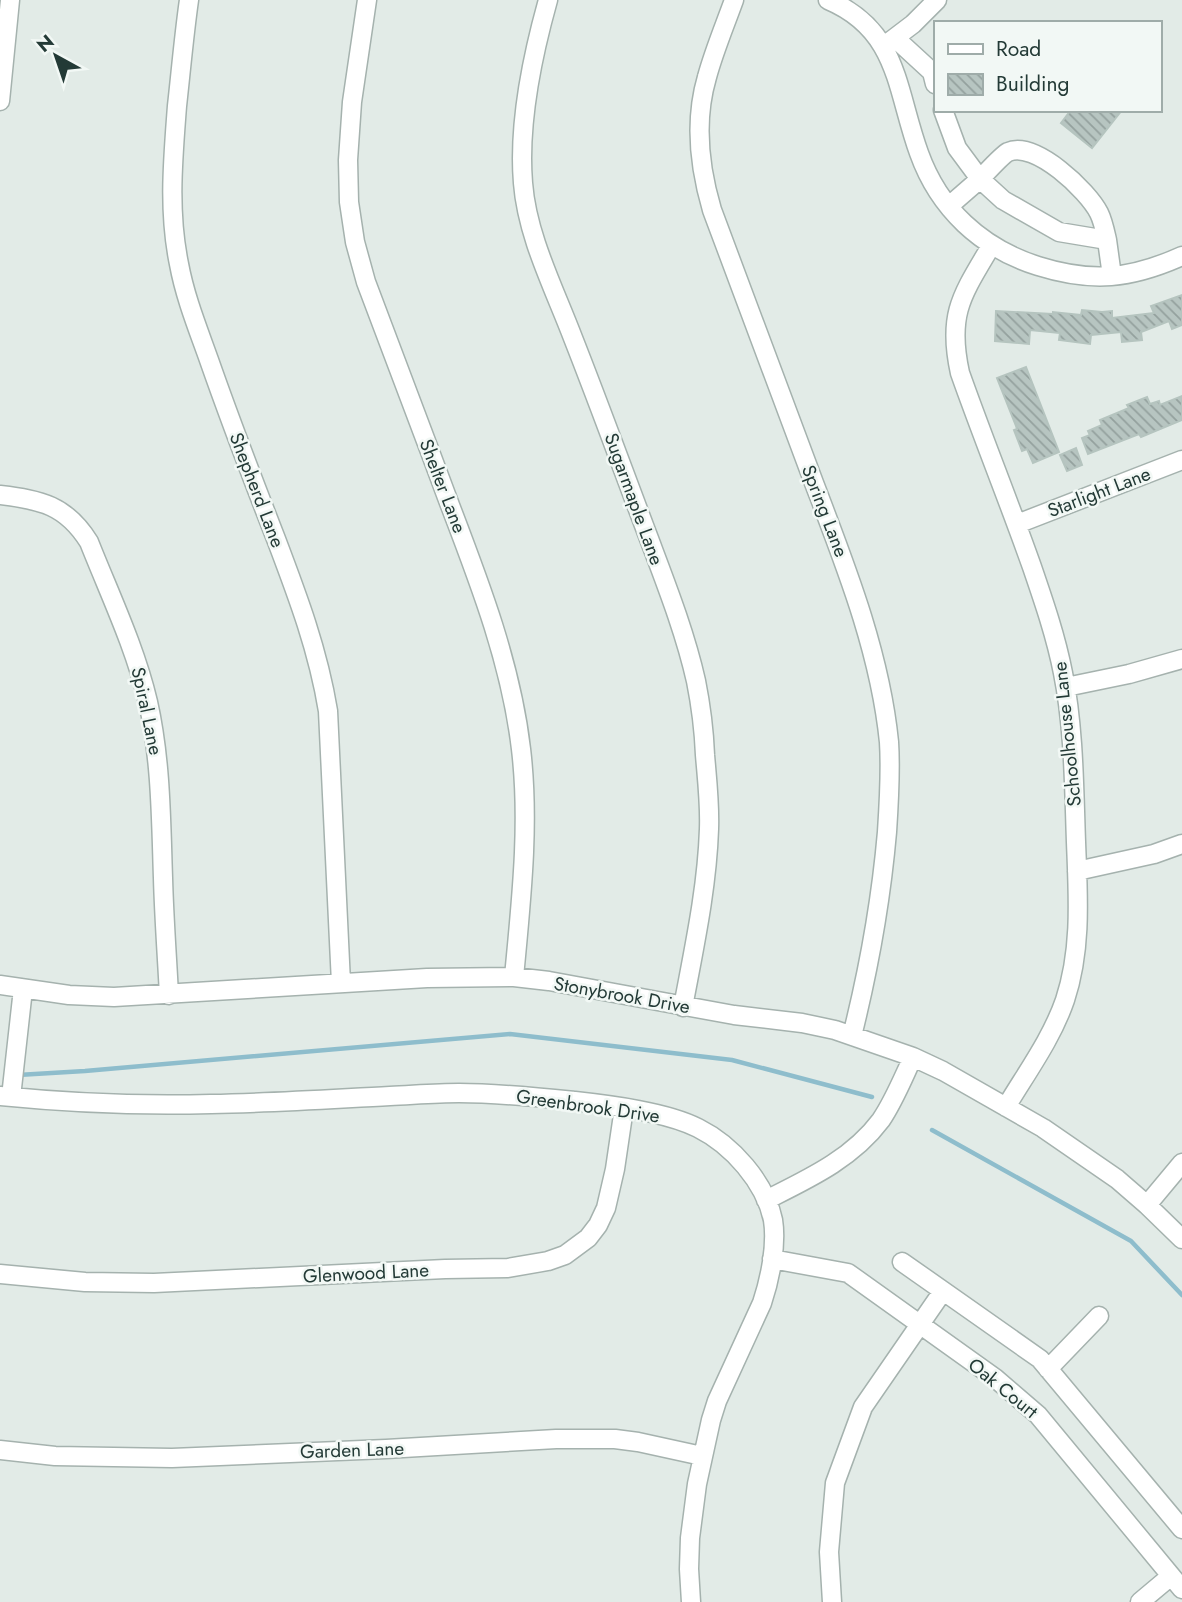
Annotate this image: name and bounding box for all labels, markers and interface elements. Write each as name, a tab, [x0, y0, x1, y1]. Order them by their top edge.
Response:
north arrow	[21, 21, 91, 91]
legend	[934, 21, 1161, 112]
text: N	[31, 28, 60, 59]
text: Road	[996, 34, 1041, 64]
text: Building	[996, 69, 1069, 99]
street label: Shepherd Lane	[223, 429, 291, 552]
street label: Sugarmaple Lane	[598, 429, 671, 569]
street label: Shelter Lane	[413, 435, 473, 537]
street label: Starlight Lane	[1044, 460, 1155, 524]
street label: Spring Lane	[795, 461, 855, 561]
street label: Schoolhouse Lane	[1046, 660, 1088, 808]
street label: Spiral Lane	[125, 664, 170, 758]
street label: Stonybrook Drive	[552, 970, 692, 1020]
street label: Greenbrook Drive	[515, 1083, 662, 1129]
street label: Glenwood Lane	[302, 1256, 430, 1290]
street label: Oak Court	[962, 1351, 1044, 1425]
street label: Garden Lane	[299, 1435, 405, 1465]

